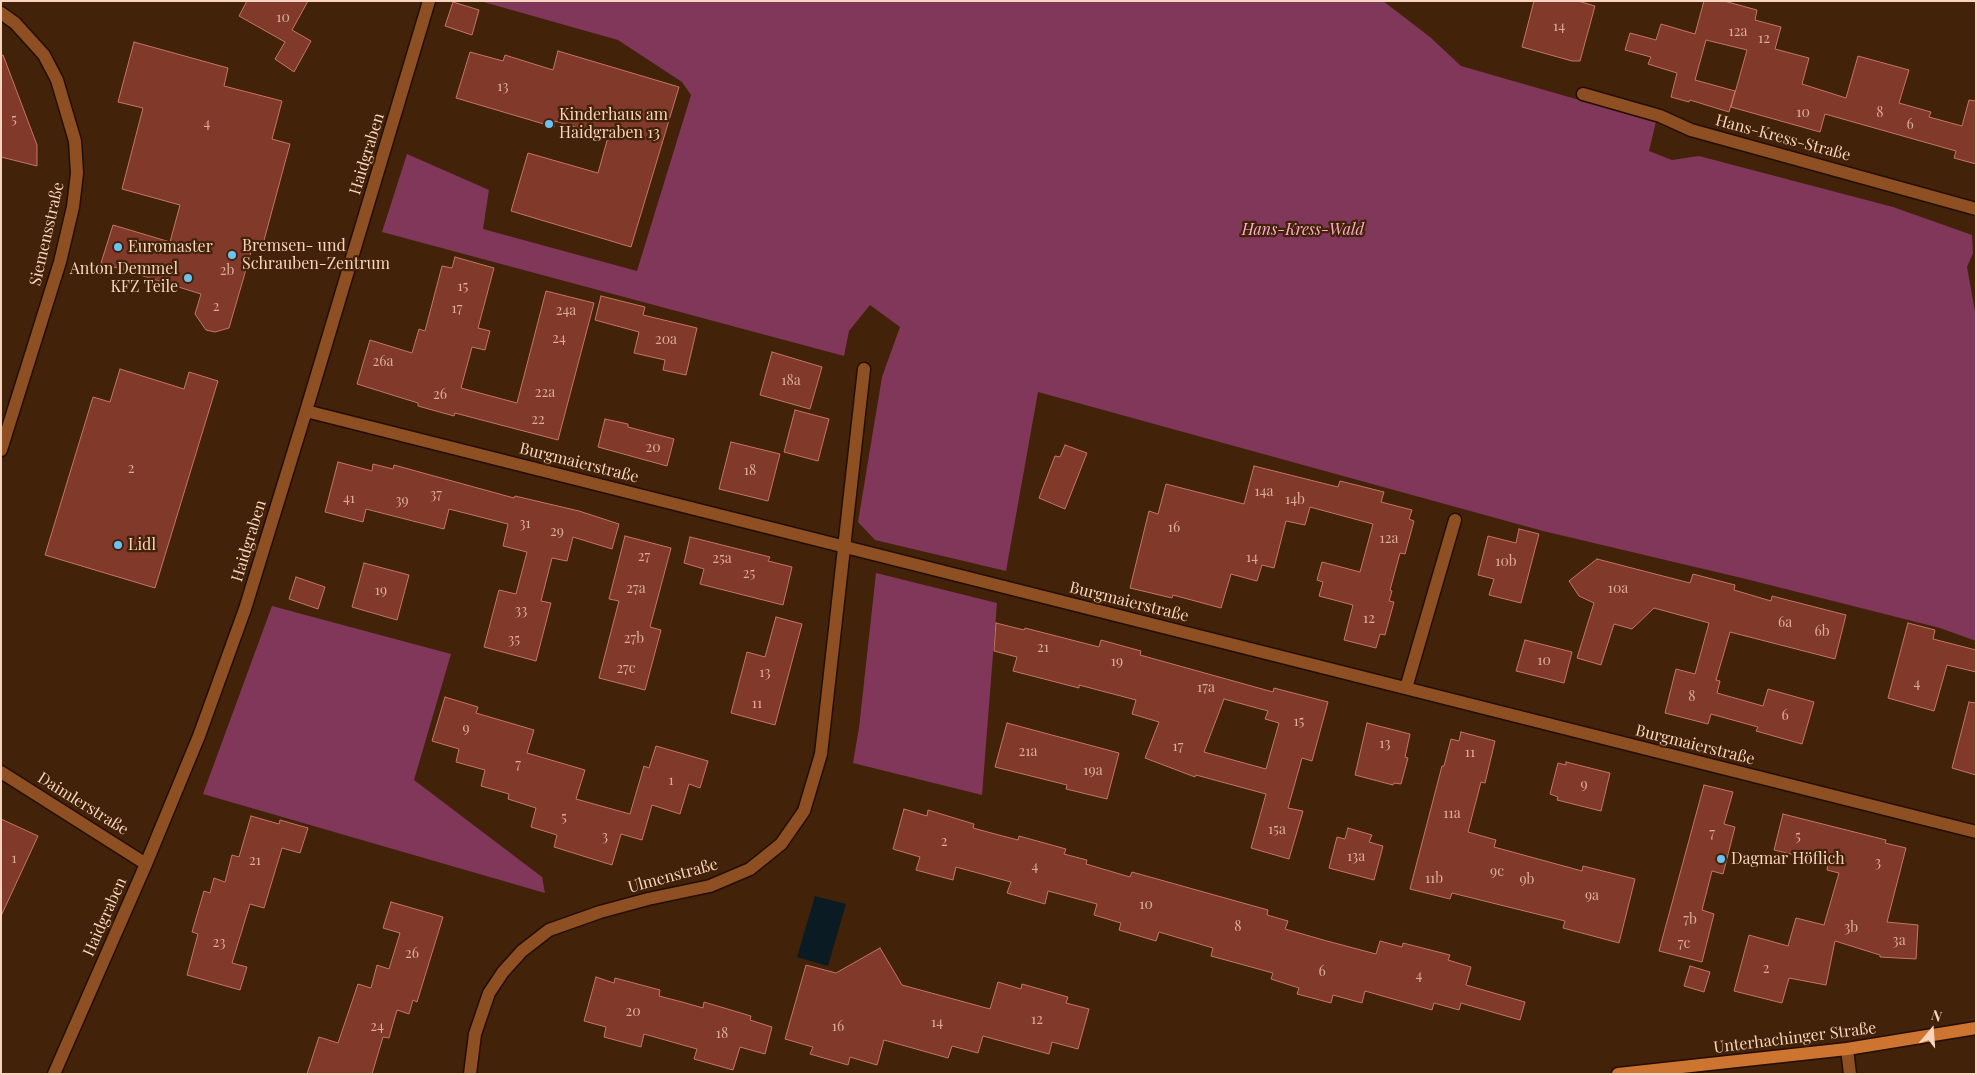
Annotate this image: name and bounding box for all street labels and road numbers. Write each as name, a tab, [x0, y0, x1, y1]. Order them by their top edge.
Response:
street label: Haidgraben	[346, 111, 388, 197]
street label: Hans-Kress-Straße	[1713, 111, 1853, 165]
street label: Siemensstraße	[26, 180, 68, 288]
street label: Burgmaierstraße	[517, 439, 641, 487]
street label: Haidgraben	[228, 498, 270, 584]
street label: Burgmaierstraße	[1067, 578, 1191, 626]
street label: Burgmaierstraße	[1633, 721, 1757, 769]
street label: Daimlerstraße	[34, 768, 132, 840]
street label: Ulmenstraße	[626, 855, 720, 897]
street label: Haidgraben	[79, 875, 131, 959]
street label: Unterhachinger Straße	[1713, 1018, 1877, 1058]

